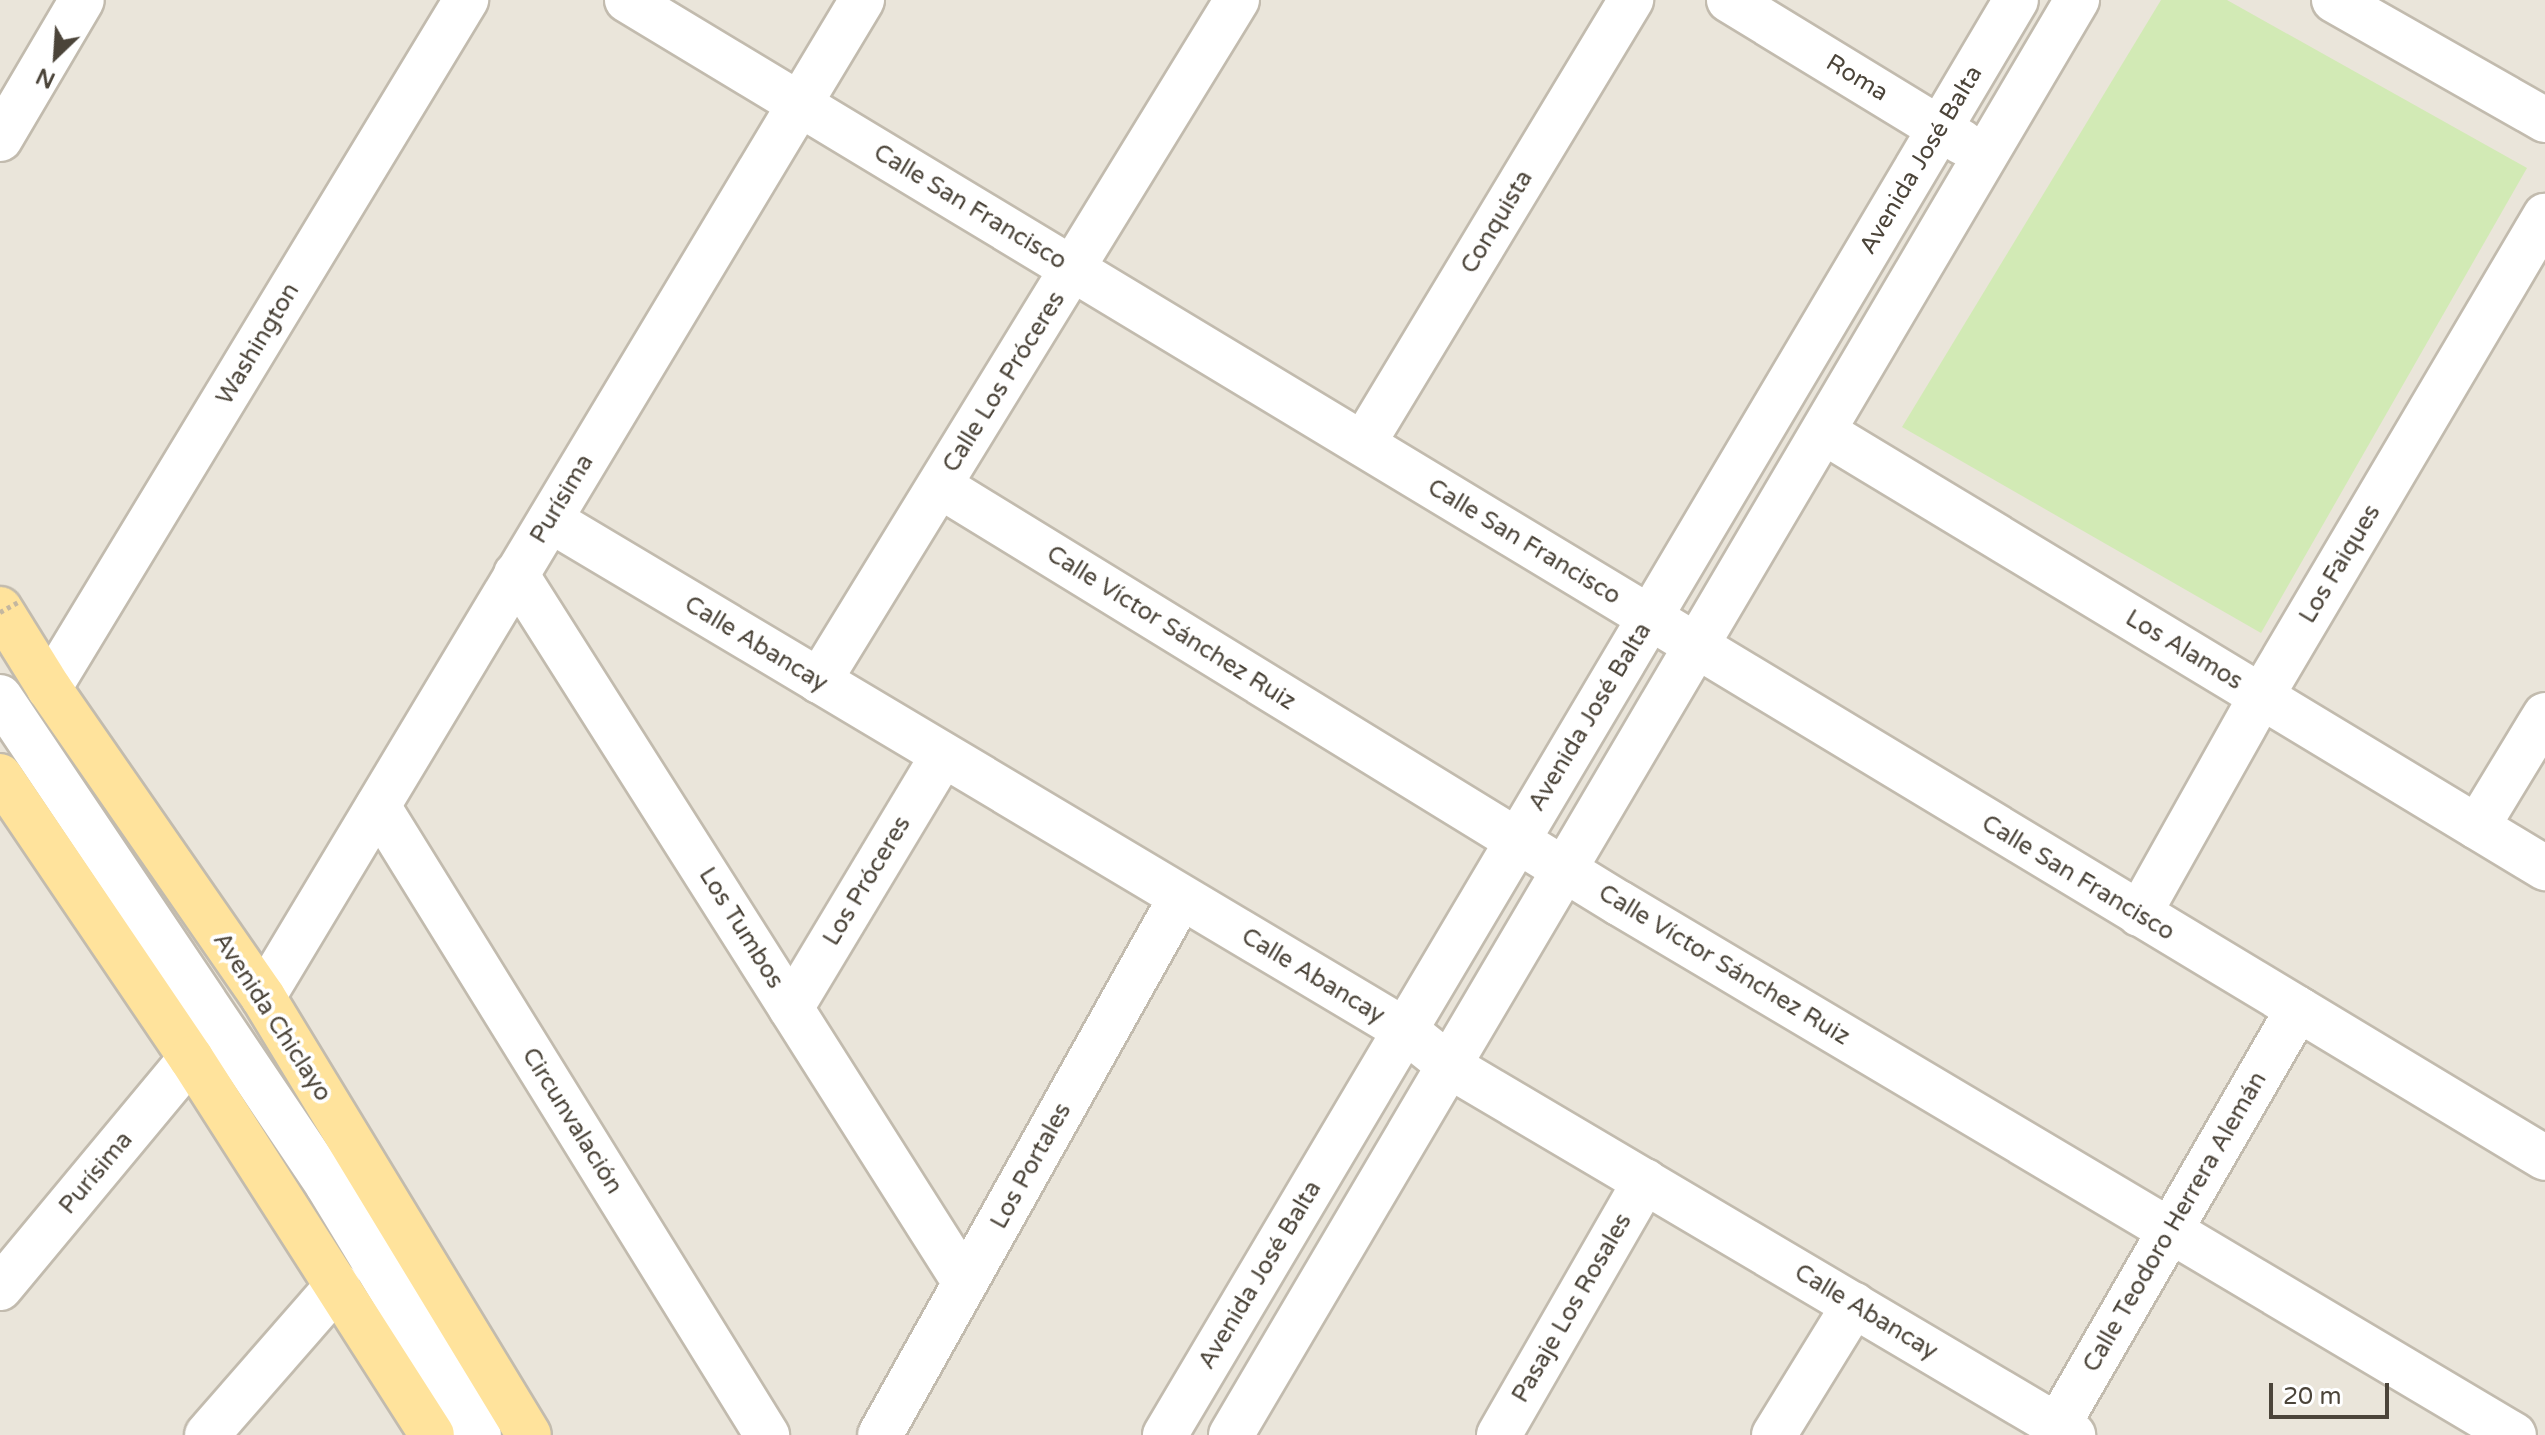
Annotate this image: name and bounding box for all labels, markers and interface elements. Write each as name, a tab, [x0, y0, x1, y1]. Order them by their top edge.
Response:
north arrow	[16, 16, 96, 96]
street label: Roma	[1821, 48, 1893, 108]
street label: Avenida José Balta	[1853, 61, 1989, 259]
text: N	[32, 62, 59, 93]
street label: Calle San Francisco	[868, 138, 1072, 276]
street label: Conquista	[1455, 165, 1539, 279]
street label: Washington	[210, 278, 306, 410]
street label: Calle Los Próceres	[937, 286, 1071, 478]
street label: Purísima	[524, 449, 600, 549]
street label: Calle San Francisco	[1422, 473, 1626, 611]
street label: Los Faiques	[2293, 499, 2387, 629]
street label: Calle Víctor Sánchez Ruiz	[1041, 540, 1301, 716]
street label: Calle Abancay	[679, 590, 833, 698]
street label: Los Alamos	[2120, 604, 2248, 696]
street label: Avenida José Balta	[1522, 618, 1658, 816]
street label: Calle San Francisco	[1976, 809, 2180, 947]
street label: Los Próceres	[817, 811, 917, 951]
street label: Los Tumbos	[692, 862, 790, 994]
street label: Calle Víctor Sánchez Ruiz	[1593, 879, 1855, 1051]
street label: Calle Abancay	[1236, 922, 1390, 1030]
street label: Avenida Chiclayo	[207, 927, 337, 1107]
street label: Circunvalación	[516, 1043, 628, 1199]
street label: Calle Teodoro Herrera Alemán	[2077, 1067, 2273, 1377]
street label: Los Portales	[985, 1098, 1077, 1234]
street label: Purísima	[53, 1126, 139, 1220]
street label: Avenida José Balta	[1192, 1176, 1328, 1374]
street label: Pasaje Los Rosales	[1506, 1208, 1638, 1408]
street label: Calle Abancay	[1789, 1258, 1943, 1366]
scale bar	[2273, 1367, 2393, 1417]
text: 20 m	[2283, 1382, 2341, 1411]

